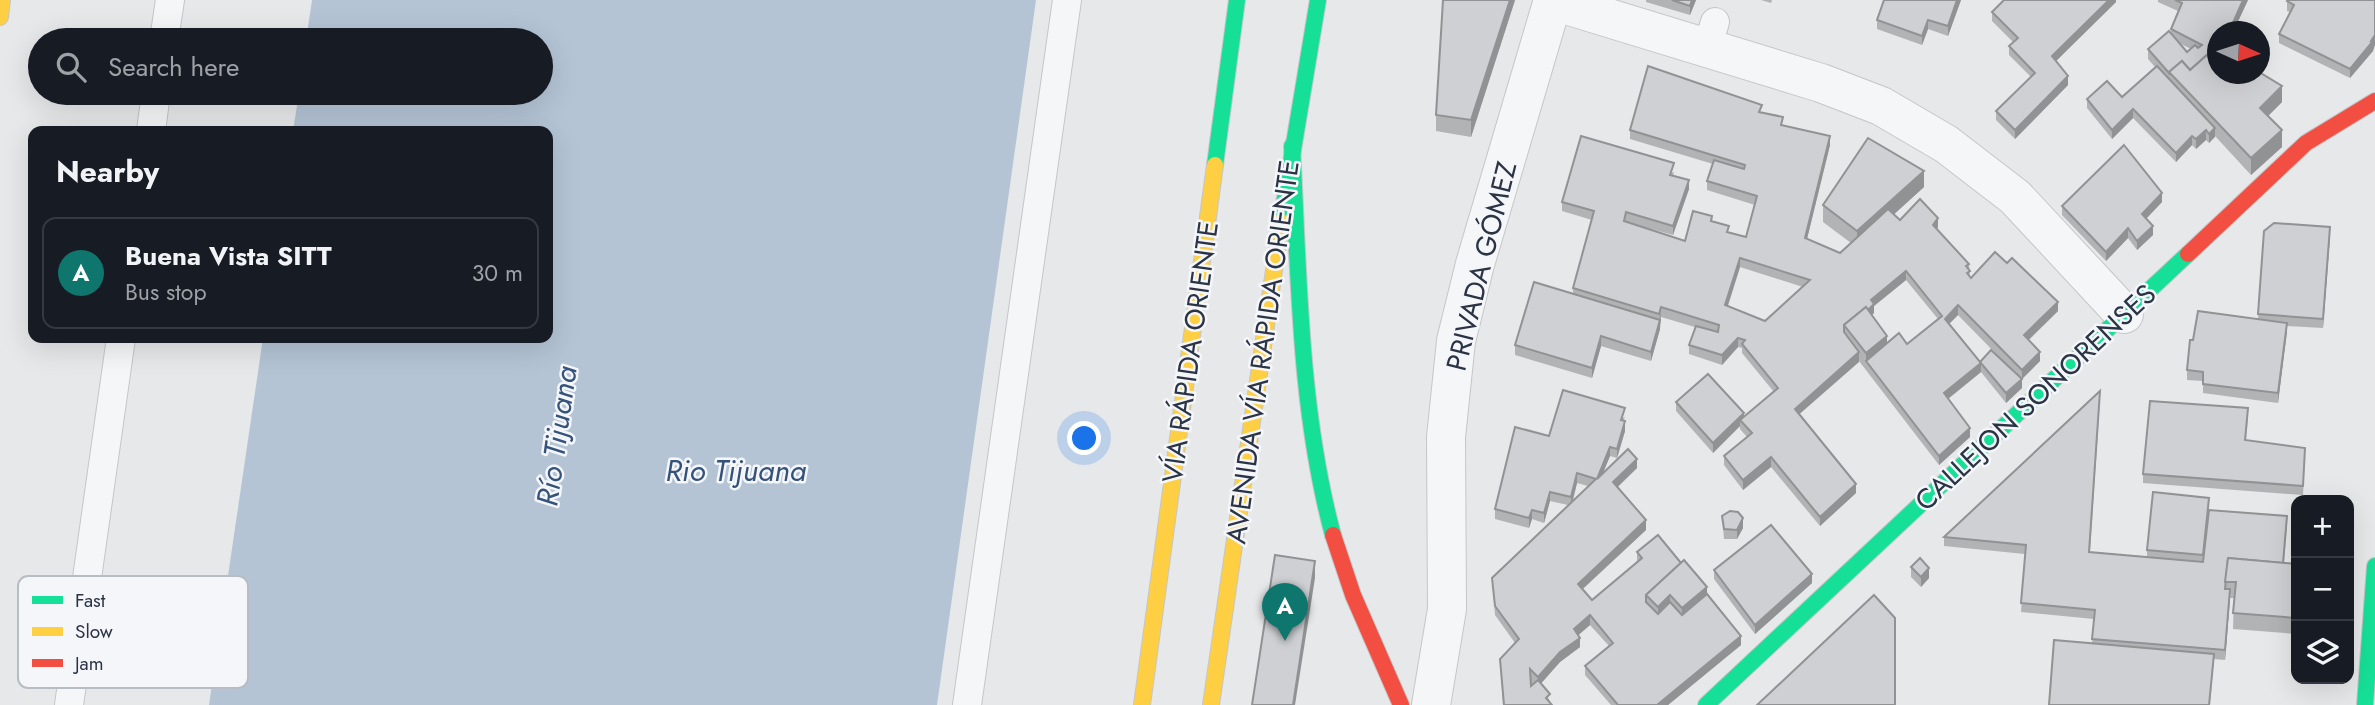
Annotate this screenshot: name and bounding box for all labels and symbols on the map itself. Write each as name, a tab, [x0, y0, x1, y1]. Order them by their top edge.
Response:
north arrow	[2207, 21, 2270, 84]
street label: PRIVADA GÓMEZ	[1436, 157, 1527, 375]
street label: AVENIDA VÍA RÁPIDA ORIENTE	[1215, 158, 1310, 547]
street label: VÍA RÁPIDA ORIENTE	[1152, 219, 1229, 486]
street label: CALLEJON SONORENSES	[1905, 274, 2165, 520]
water label: Río Tijuana	[525, 363, 588, 509]
your location	[1067, 421, 1101, 455]
water label: Rio Tijuana	[666, 449, 807, 492]
legend	[18, 576, 248, 688]
pin: A	[1262, 583, 1308, 641]
text: Fast	[75, 587, 106, 614]
text: Slow	[75, 618, 113, 645]
text: Jam	[72, 650, 104, 677]

